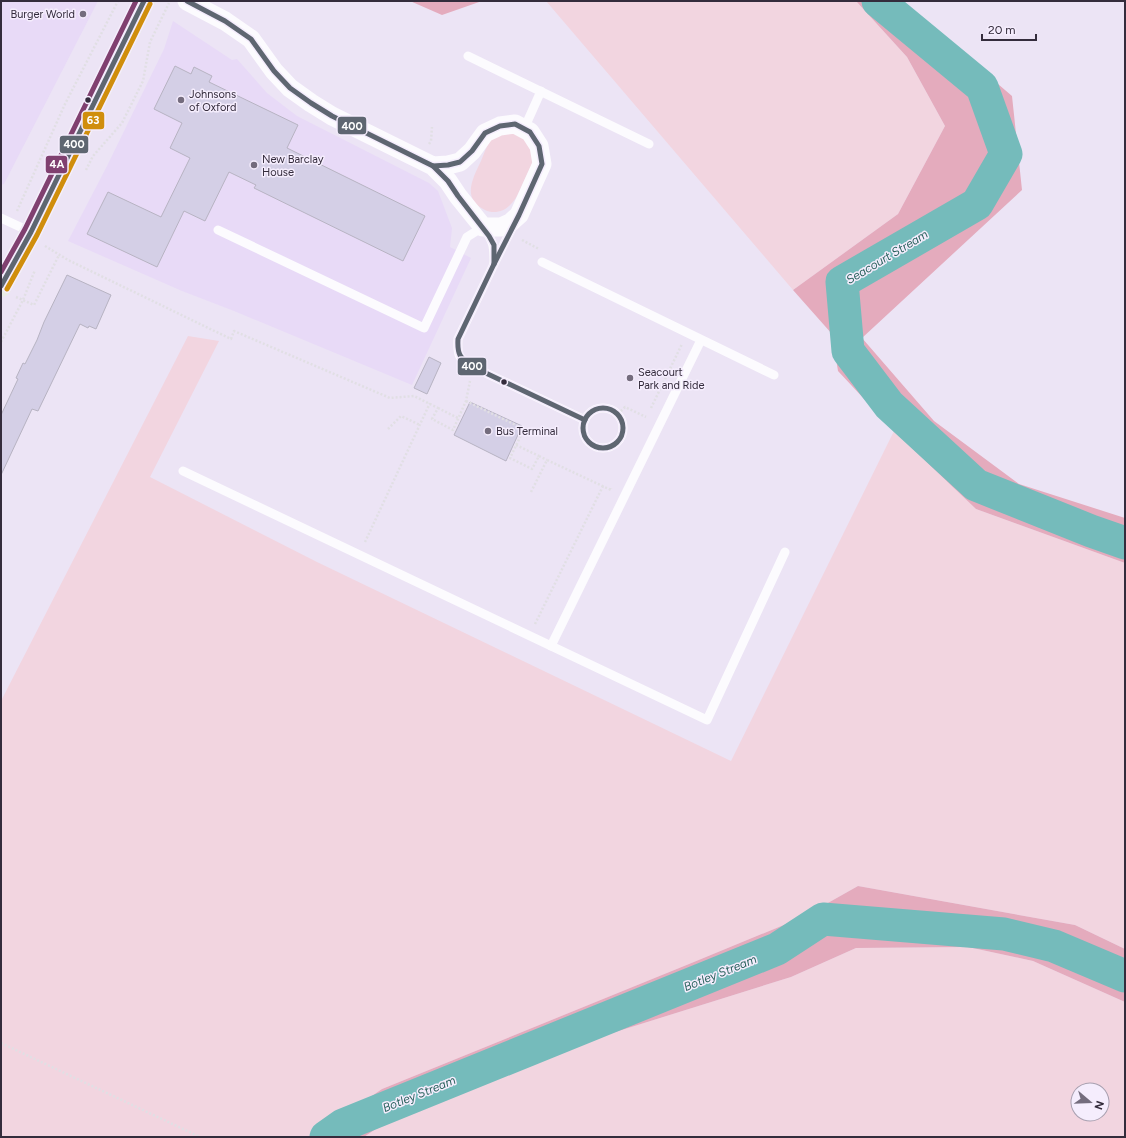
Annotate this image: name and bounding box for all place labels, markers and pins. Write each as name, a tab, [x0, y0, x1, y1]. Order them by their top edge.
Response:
place label: Burger World	[10, 8, 75, 21]
marker: Burger World	[78, 9, 88, 19]
place label: Johnsons of Oxford	[189, 88, 236, 114]
unlabelled marker	[83, 95, 93, 105]
marker: Johnsons of Oxford	[176, 95, 186, 105]
place label: New Barclay House	[262, 153, 324, 179]
marker: New Barclay House	[249, 160, 259, 170]
place label: Seacourt Park and Ride	[638, 366, 704, 392]
marker: Seacourt Park and Ride	[625, 373, 635, 383]
unlabelled marker	[499, 377, 509, 387]
place label: Bus Terminal	[496, 425, 558, 438]
marker: Bus Terminal	[483, 426, 493, 436]

